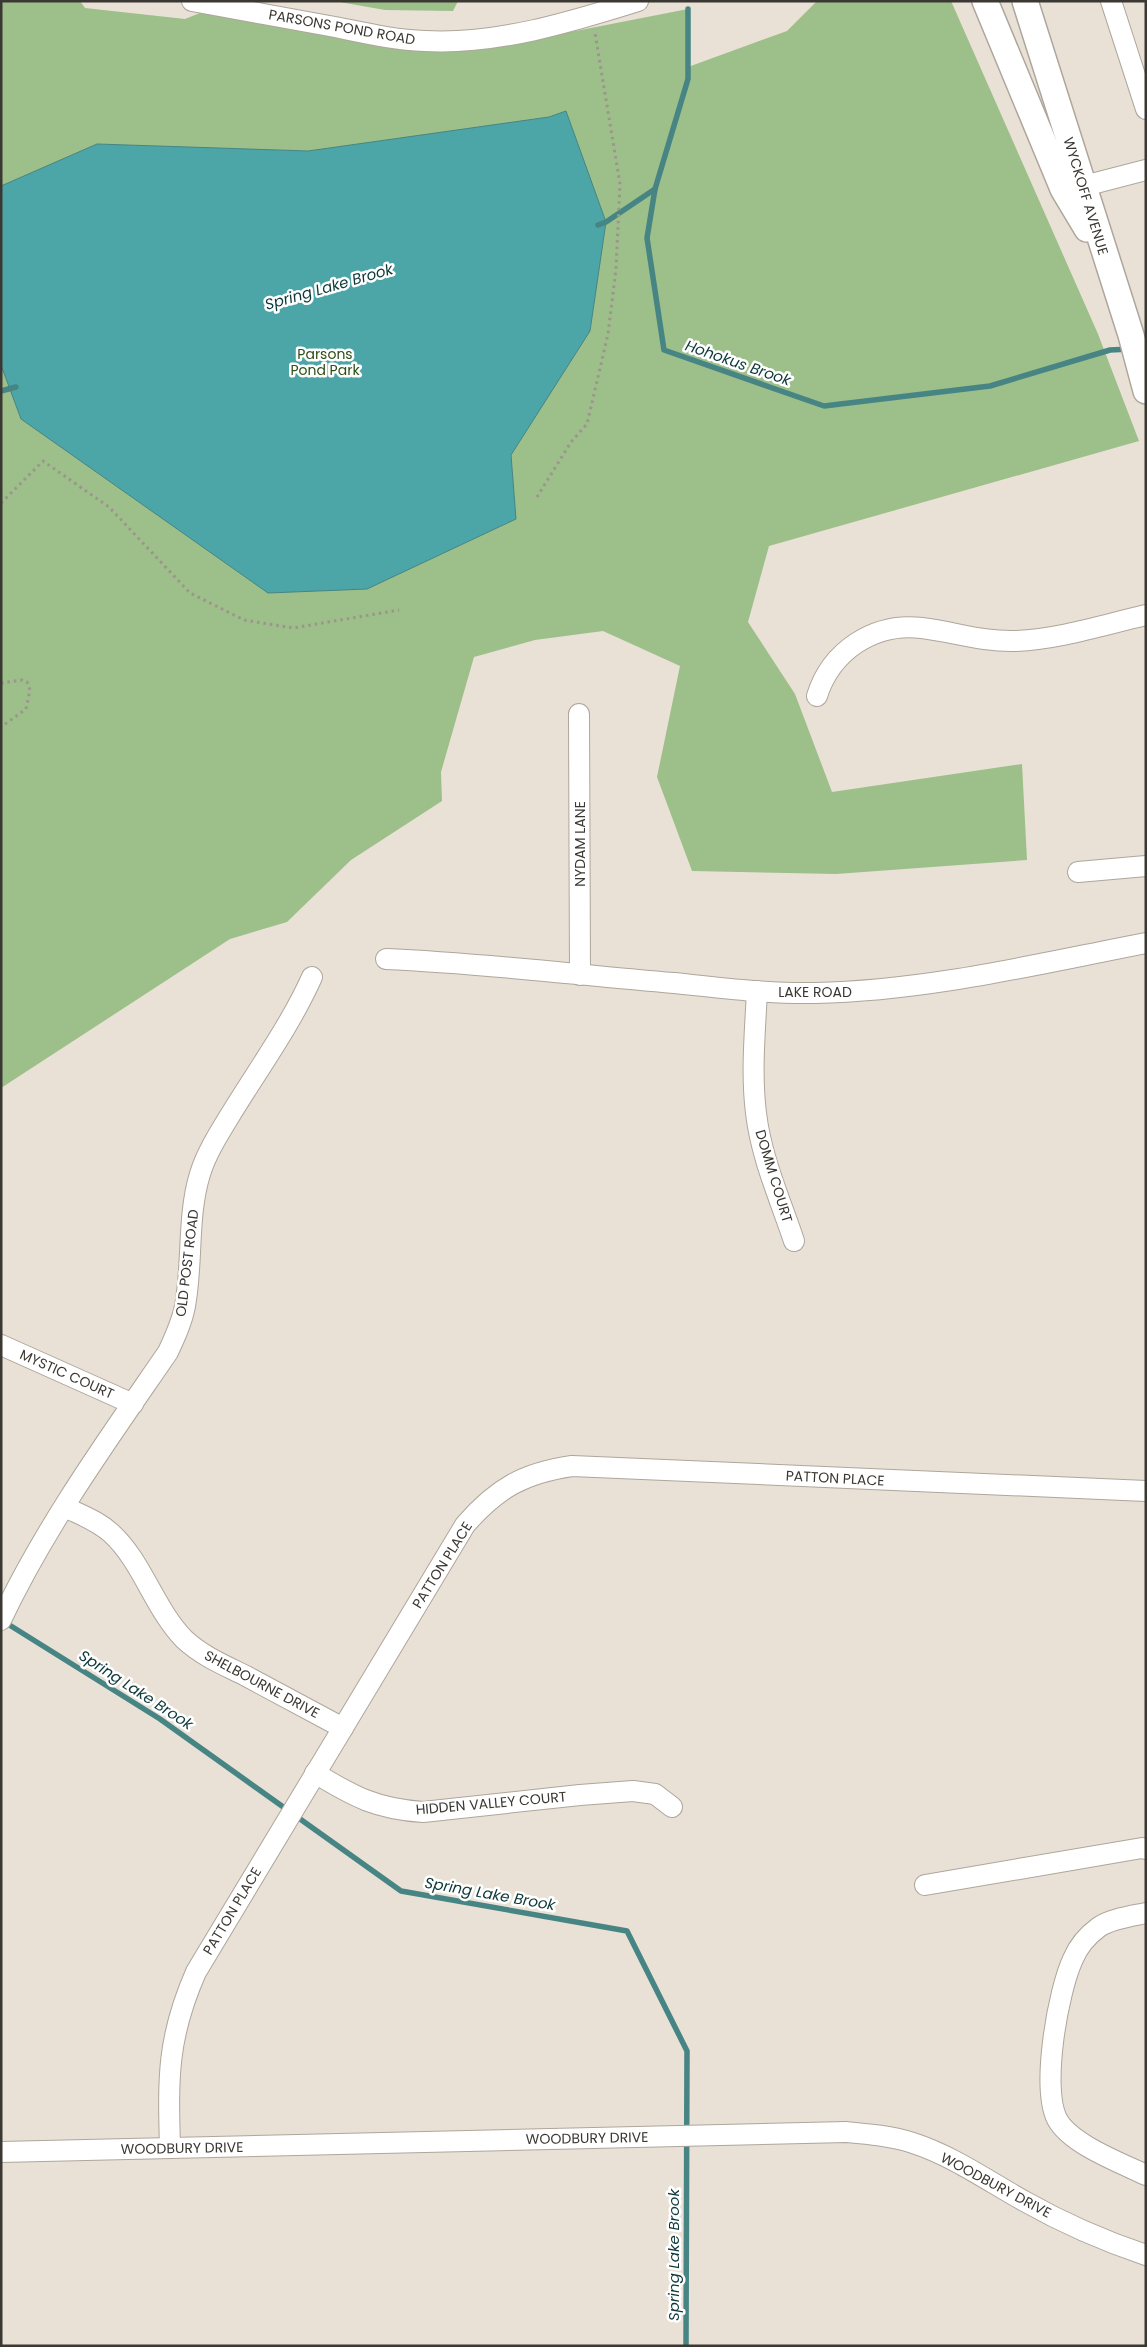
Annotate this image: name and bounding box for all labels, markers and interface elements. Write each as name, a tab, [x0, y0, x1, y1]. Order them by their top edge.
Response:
street label: PARSONS POND ROAD	[267, 4, 417, 50]
street label: WYCKOFF AVENUE	[1059, 135, 1113, 257]
water label: Spring Lake Brook	[262, 258, 397, 315]
water label: Hohokus Brook	[682, 335, 795, 391]
park label: Parsons Pond Park	[290, 344, 360, 380]
street label: NYDAM LANE	[570, 801, 590, 887]
street label: LAKE ROAD	[778, 982, 852, 1002]
street label: DOMM COURT	[750, 1127, 798, 1225]
street label: OLD POST ROAD	[170, 1208, 204, 1318]
street label: MYSTIC COURT	[17, 1344, 118, 1404]
street label: PATTON PLACE	[785, 1465, 885, 1491]
street label: PATTON PLACE	[407, 1518, 477, 1612]
water label: Spring Lake Brook	[75, 1645, 198, 1735]
street label: SHELBOURNE DRIVE	[201, 1645, 323, 1723]
street label: HIDDEN VALLEY COURT	[415, 1786, 568, 1820]
street label: PATTON PLACE	[198, 1863, 266, 1959]
water label: Spring Lake Brook	[423, 1872, 558, 1916]
street label: WOODBURY DRIVE	[526, 2127, 648, 2149]
street label: WOODBURY DRIVE	[121, 2137, 243, 2159]
street label: WOODBURY DRIVE	[937, 2147, 1055, 2223]
water label: Spring Lake Brook	[663, 2188, 684, 2321]

